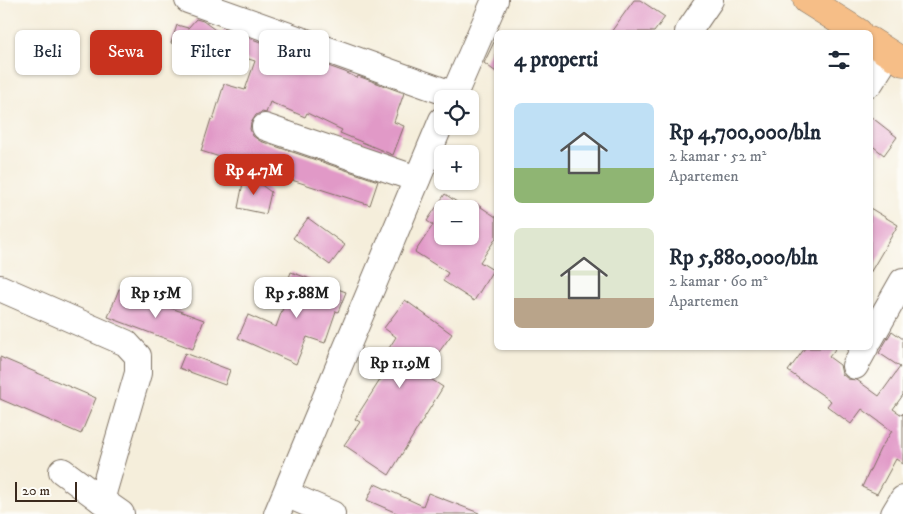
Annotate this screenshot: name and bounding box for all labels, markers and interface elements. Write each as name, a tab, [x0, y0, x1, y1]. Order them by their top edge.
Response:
chip: Beli	[15, 30, 80, 75]
chip: Sewa	[90, 30, 162, 75]
chip: Filter	[172, 30, 249, 75]
chip: Baru	[259, 30, 329, 75]
icon: filters	[825, 46, 853, 74]
text: 4 properti	[514, 47, 598, 73]
map controls	[434, 90, 479, 245]
button: locate	[434, 90, 479, 135]
text: Rp 4,700,000/bln	[669, 120, 821, 146]
icon: home	[554, 123, 614, 183]
button: +	[434, 145, 479, 190]
text: 2 kamar · 52 m²	[669, 146, 766, 166]
pin: Rp 4.7M	[208, 154, 300, 196]
text: Rp 4.7M	[225, 160, 283, 180]
text: Apartemen	[669, 166, 739, 186]
button: −	[434, 200, 479, 245]
text: Rp 5,880,000/bln	[669, 245, 818, 271]
icon: home	[554, 248, 614, 308]
text: 2 kamar · 60 m²	[669, 271, 768, 291]
pin: Rp 15M	[115, 276, 197, 319]
pin: Rp 5.88M	[245, 276, 349, 319]
text: Rp 15M	[131, 283, 181, 303]
text: Rp 5.88M	[265, 283, 329, 303]
text: Apartemen	[669, 291, 739, 311]
pin: Rp 11.9M	[348, 346, 452, 389]
text: Rp 11.9M	[370, 353, 430, 373]
scale bar	[15, 479, 78, 502]
text: 20 m	[22, 482, 50, 500]

